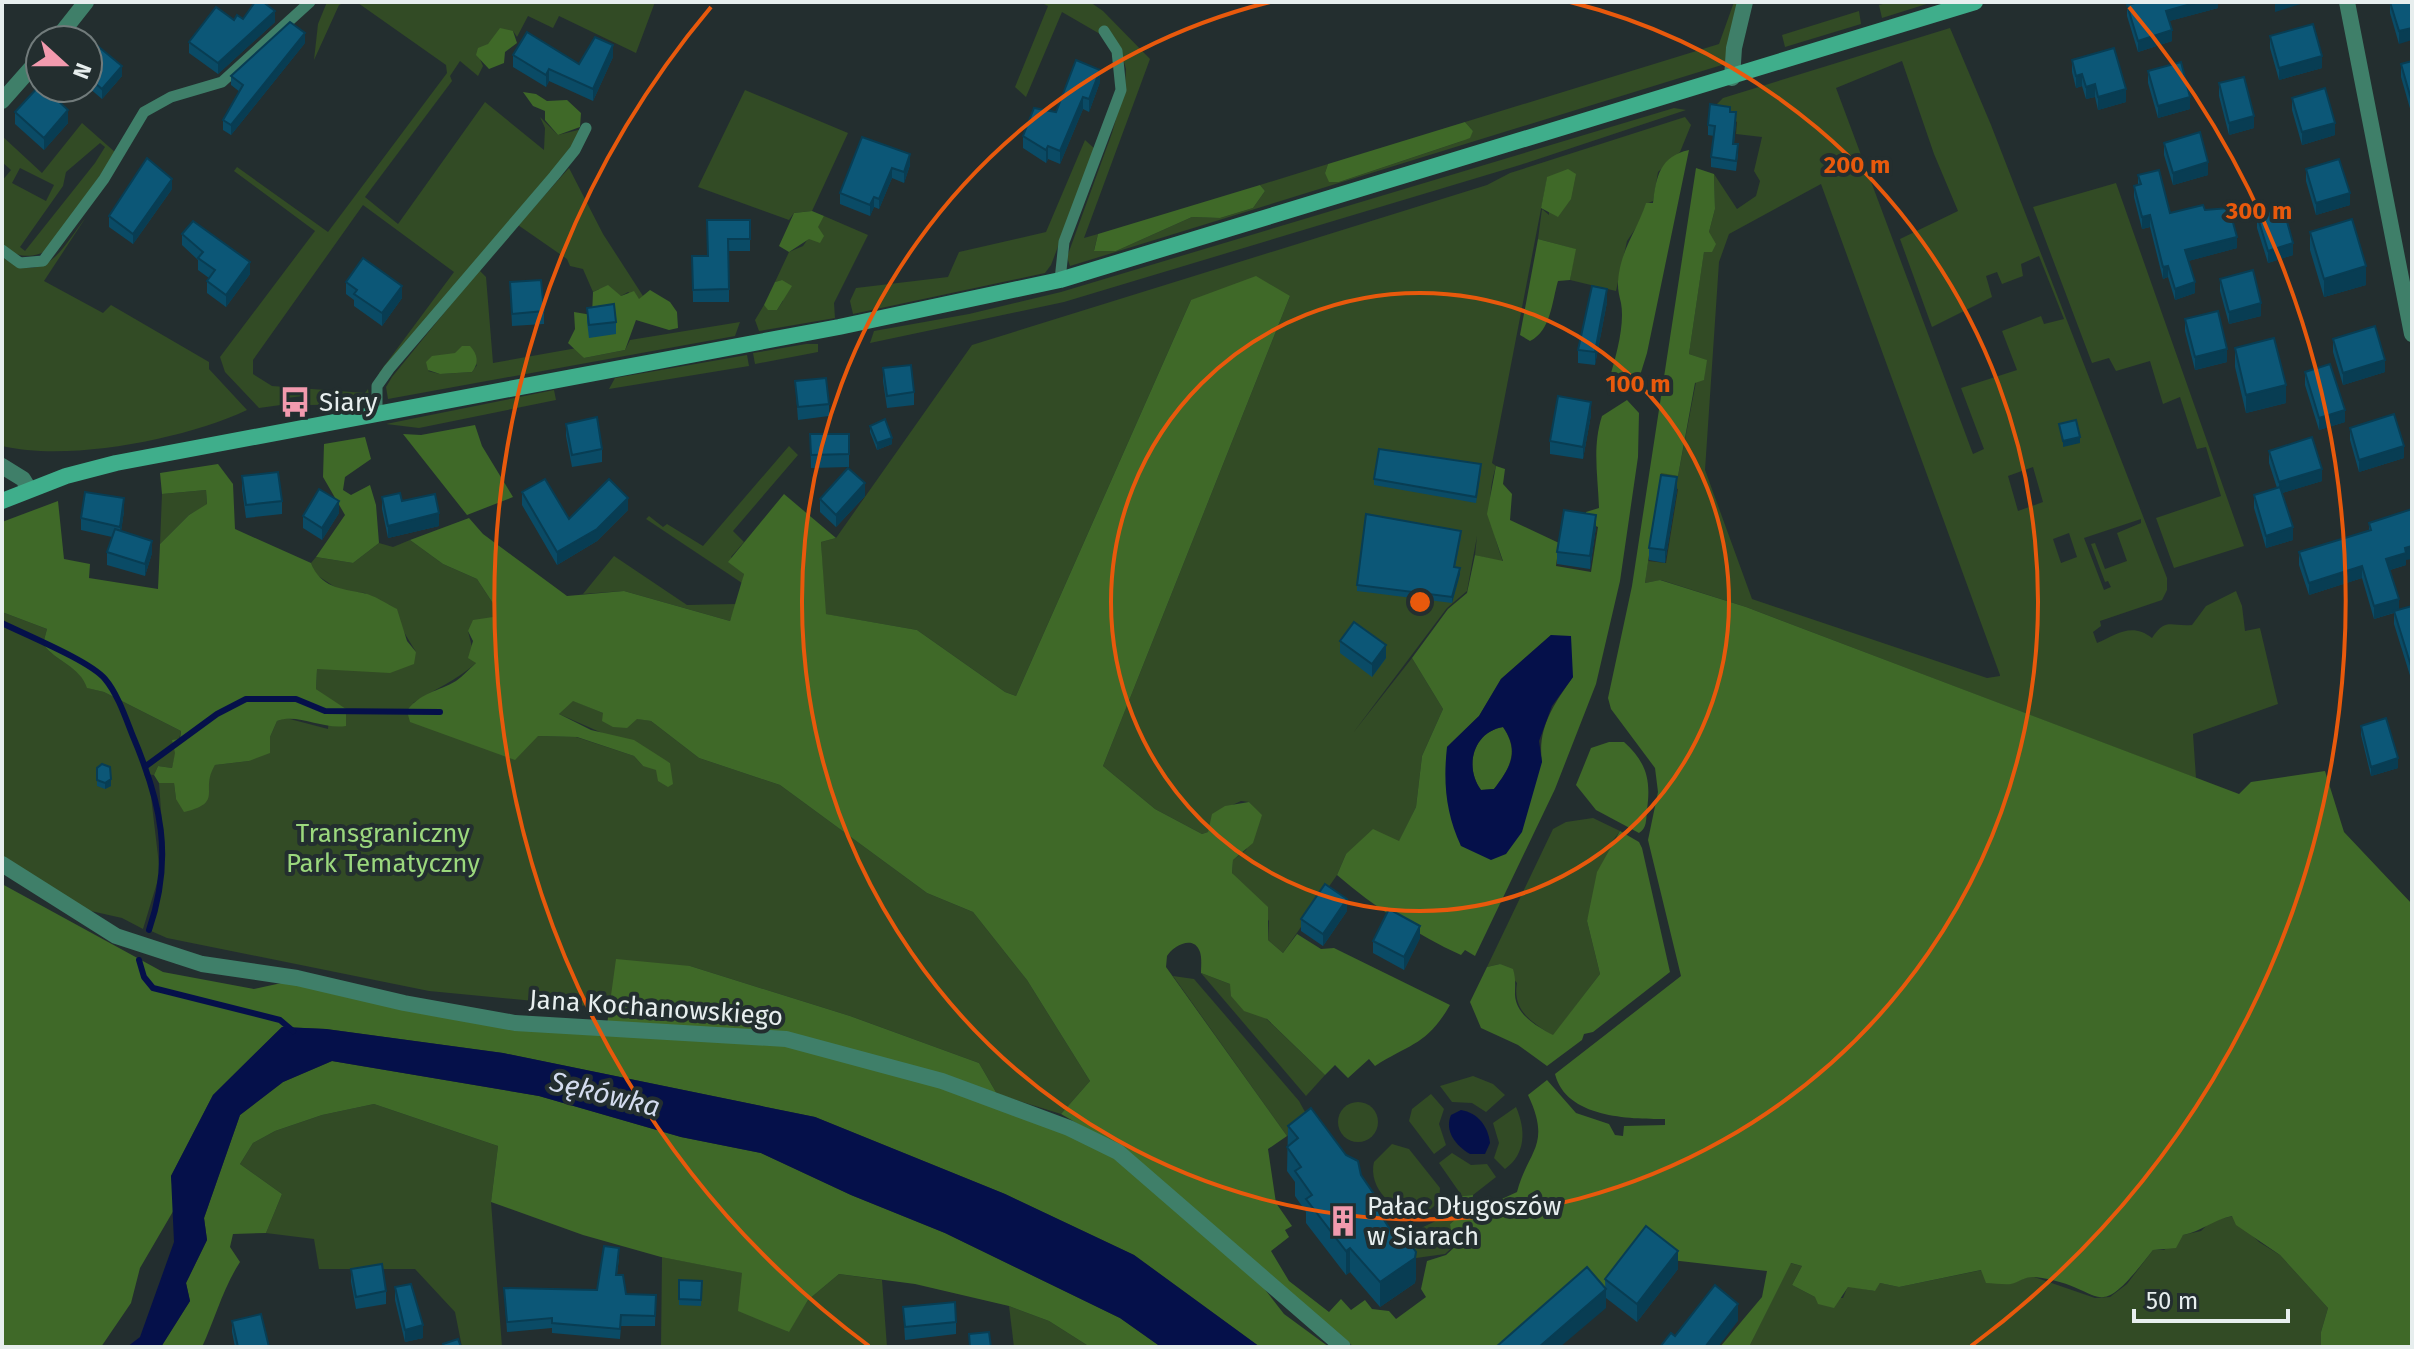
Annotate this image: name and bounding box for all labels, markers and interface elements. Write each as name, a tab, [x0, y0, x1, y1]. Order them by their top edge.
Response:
north arrow	[24, 24, 104, 104]
text: N	[67, 59, 97, 83]
text: 200 m	[1824, 151, 1890, 179]
text: 300 m	[2225, 197, 2292, 225]
text: 100 m	[1605, 370, 1671, 398]
bus stop icon: Siary	[278, 385, 312, 419]
place label: Siary	[319, 387, 378, 418]
centre of rings	[1406, 588, 1434, 616]
park label: Transgraniczny Park Tematyczny	[286, 818, 480, 879]
street label: Jana Kochanowskiego	[528, 984, 784, 1032]
water label: Sękówka	[546, 1064, 663, 1124]
place label: Pałac Długoszów w Siarach	[1367, 1191, 1562, 1252]
building icon: Pałac Długoszów w Siarach	[1326, 1204, 1360, 1238]
scale bar	[2134, 1273, 2288, 1323]
text: 50 m	[2146, 1287, 2198, 1315]

